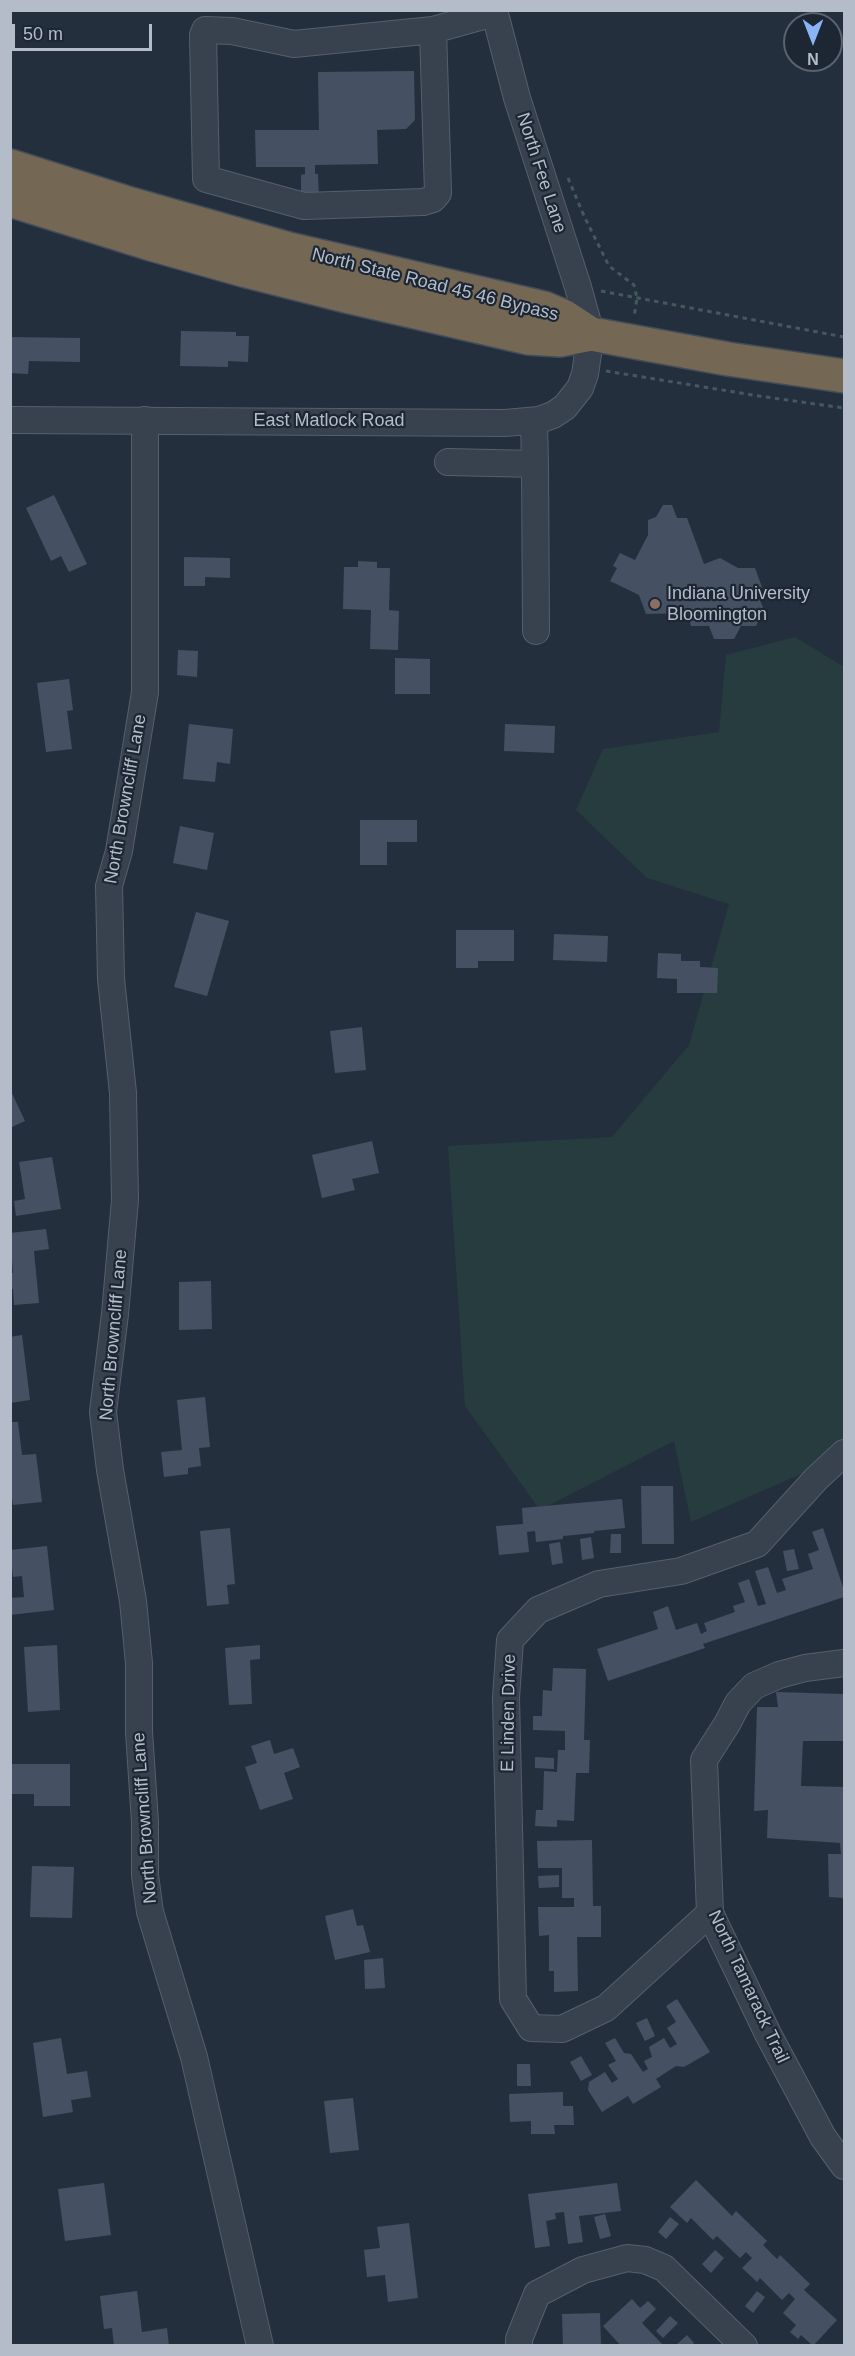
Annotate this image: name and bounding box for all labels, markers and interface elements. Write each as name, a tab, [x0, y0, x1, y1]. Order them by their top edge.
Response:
scale bar	[15, 12, 154, 50]
north arrow	[783, 12, 843, 72]
text: 50 m	[23, 24, 63, 44]
text: N	[807, 50, 819, 67]
street label: North Fee Lane	[511, 110, 571, 236]
street label: North State Road 45 46 Bypass	[310, 244, 560, 326]
street label: East Matlock Road	[253, 410, 405, 432]
place label: Indiana University Bloomington	[667, 583, 810, 626]
marker: Indiana University Bloomington	[648, 597, 662, 611]
street label: North Browncliff Lane	[100, 713, 152, 885]
street label: North Browncliff Lane	[96, 1249, 132, 1421]
street label: E Linden Drive	[497, 1654, 521, 1772]
street label: North Browncliff Lane	[128, 1732, 162, 1904]
street label: North Tamarack Trail	[703, 1907, 793, 2067]

